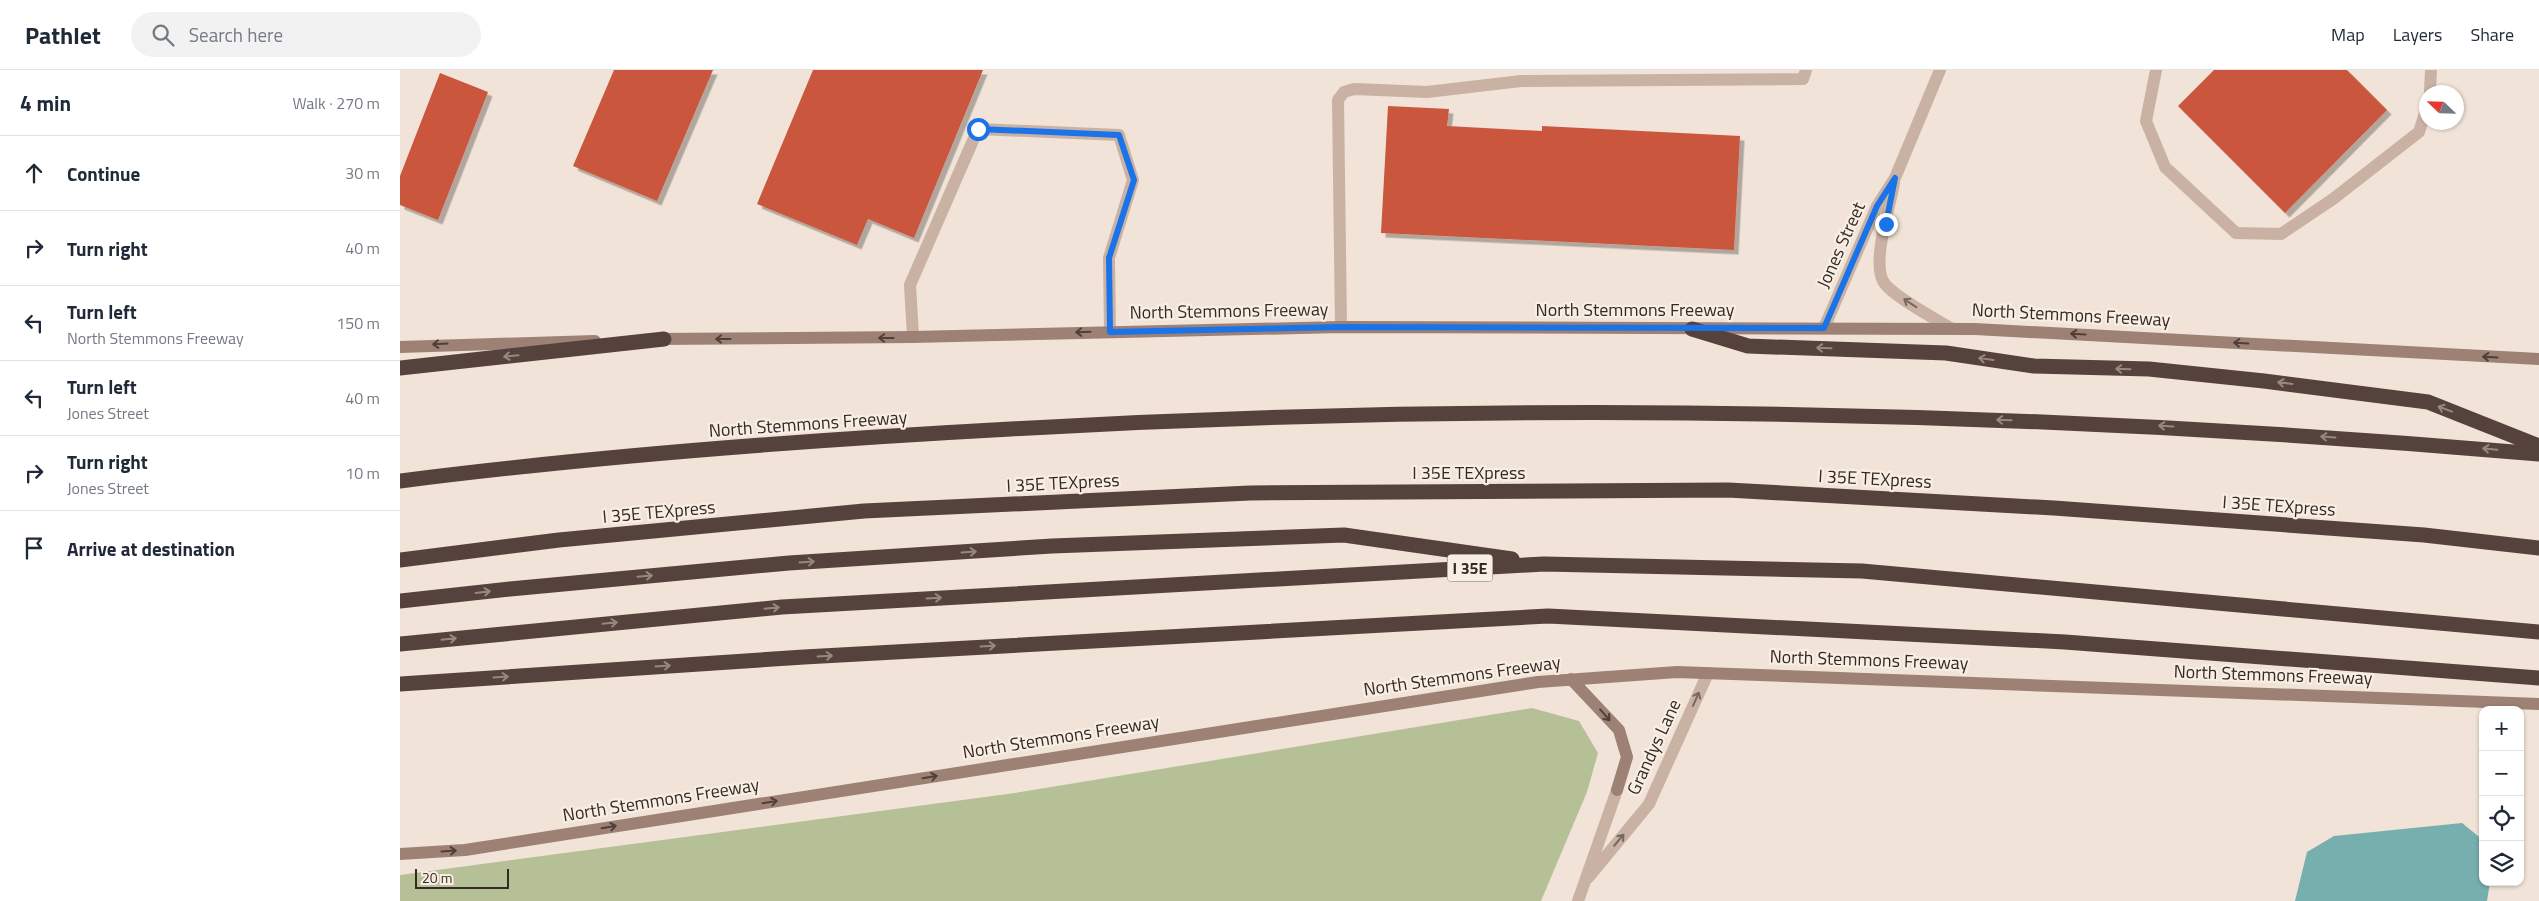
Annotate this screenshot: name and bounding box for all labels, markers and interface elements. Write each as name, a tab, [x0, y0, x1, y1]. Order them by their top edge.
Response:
search box	[131, 12, 481, 57]
text: Pathlet	[25, 17, 101, 53]
text: Search here	[189, 20, 283, 49]
icon: search	[149, 21, 177, 49]
text: Map	[2331, 21, 2365, 48]
text: Layers	[2393, 21, 2442, 48]
text: Share	[2470, 21, 2514, 48]
north arrow	[2419, 85, 2464, 130]
text: 4 min	[20, 87, 71, 119]
text: Walk · 270 m	[292, 91, 380, 115]
route start	[967, 118, 990, 141]
icon: ahead	[20, 159, 48, 187]
text: Continue	[67, 159, 140, 188]
text: 30 m	[345, 161, 380, 185]
street label: Jones Street	[1809, 197, 1872, 292]
route end	[1875, 213, 1898, 236]
icon: right	[20, 234, 48, 262]
text: Turn right	[67, 234, 148, 263]
text: 40 m	[345, 236, 380, 260]
street label: North Stemmons Freeway	[1129, 295, 1329, 326]
street label: North Stemmons Freeway	[1536, 296, 1735, 323]
street label: North Stemmons Freeway	[1971, 296, 2171, 333]
text: Turn left	[67, 297, 137, 326]
one-way arrow	[1904, 297, 1918, 307]
icon: left	[20, 309, 48, 337]
text: 150 m	[336, 311, 380, 335]
text: North Stemmons Freeway	[67, 326, 244, 350]
one-way arrow	[1075, 328, 1091, 337]
one-way arrow	[2071, 329, 2087, 338]
one-way arrow	[878, 333, 894, 343]
one-way arrow	[715, 334, 732, 344]
one-way arrow	[2233, 338, 2249, 347]
one-way arrow	[432, 340, 448, 349]
one-way arrow	[1816, 343, 1832, 353]
one-way arrow	[503, 351, 519, 361]
one-way arrow	[2483, 352, 2499, 361]
one-way arrow	[1978, 353, 1994, 363]
one-way arrow	[2115, 364, 2131, 373]
text: Turn left	[67, 372, 137, 401]
one-way arrow	[2277, 378, 2293, 388]
icon: left	[20, 384, 48, 412]
text: 40 m	[345, 386, 380, 410]
text: Jones Street	[67, 401, 149, 425]
street label: North Stemmons Freeway	[708, 403, 908, 444]
one-way arrow	[2438, 403, 2453, 413]
one-way arrow	[1996, 415, 2012, 424]
one-way arrow	[2159, 422, 2175, 431]
one-way arrow	[2321, 433, 2337, 442]
one-way arrow	[2483, 445, 2499, 454]
text: Turn right	[67, 447, 148, 476]
icon: right	[20, 459, 48, 487]
street label: I 35E TEXpress	[1412, 459, 1526, 486]
text: 10 m	[345, 461, 380, 485]
street label: I 35E TEXpress	[1818, 462, 1932, 495]
street label: I 35E TEXpress	[1006, 466, 1120, 499]
text: Jones Street	[67, 476, 149, 500]
street label: I 35E TEXpress	[2222, 488, 2336, 523]
street label: I 35E TEXpress	[601, 493, 717, 530]
icon: arrive	[20, 534, 48, 562]
text: Arrive at destination	[67, 534, 235, 563]
one-way arrow	[961, 547, 977, 556]
road number: I 35E	[1448, 554, 1492, 582]
one-way arrow	[799, 558, 815, 567]
one-way arrow	[637, 572, 653, 581]
one-way arrow	[475, 587, 491, 597]
one-way arrow	[926, 594, 942, 603]
one-way arrow	[764, 603, 780, 613]
one-way arrow	[602, 619, 618, 628]
one-way arrow	[440, 634, 456, 644]
one-way arrow	[979, 642, 995, 651]
street label: North Stemmons Freeway	[1769, 643, 1969, 676]
street label: North Stemmons Freeway	[1362, 648, 1563, 703]
one-way arrow	[817, 651, 833, 660]
street label: North Stemmons Freeway	[2173, 658, 2373, 691]
one-way arrow	[655, 662, 671, 671]
one-way arrow	[493, 673, 509, 682]
one-way arrow	[1692, 692, 1702, 707]
street label: Grandys Lane	[1620, 694, 1688, 799]
map controls	[2479, 706, 2524, 886]
button: +	[2479, 706, 2524, 751]
street label: North Stemmons Freeway	[961, 708, 1162, 765]
one-way arrow	[1599, 708, 1611, 721]
button: −	[2479, 751, 2524, 796]
street label: North Stemmons Freeway	[561, 771, 762, 828]
one-way arrow	[922, 771, 938, 781]
button: locate	[2479, 796, 2524, 841]
one-way arrow	[761, 797, 777, 807]
one-way arrow	[601, 822, 617, 832]
one-way arrow	[1613, 834, 1624, 847]
button: layers	[2479, 841, 2524, 886]
one-way arrow	[440, 847, 456, 856]
scale bar	[415, 866, 509, 889]
text: 20 m	[422, 867, 452, 888]

